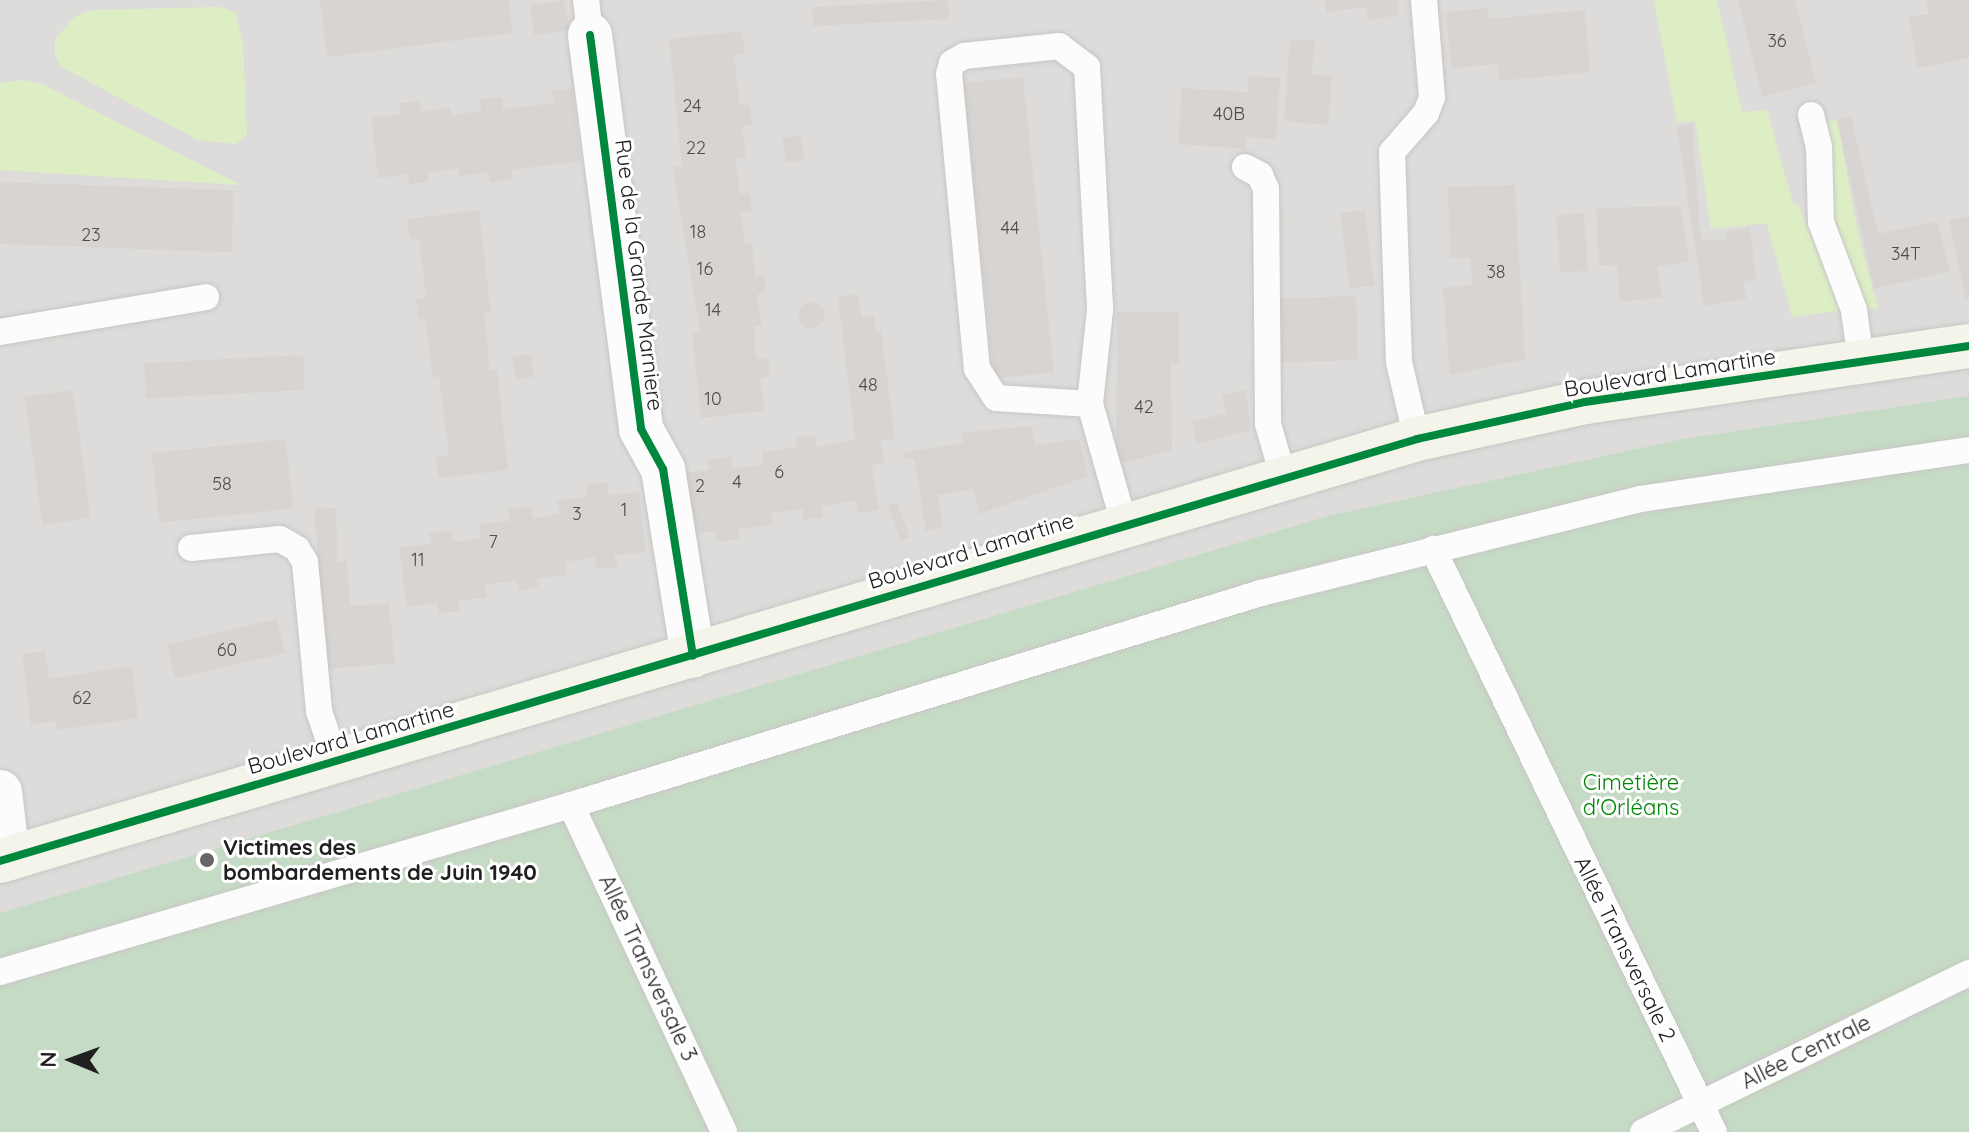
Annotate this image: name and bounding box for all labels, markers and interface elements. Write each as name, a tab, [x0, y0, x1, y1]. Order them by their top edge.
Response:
house number: 36	[1767, 30, 1787, 52]
house number: 24	[682, 95, 702, 117]
house number: 40B	[1213, 103, 1245, 125]
house number: 22	[686, 137, 706, 159]
street label: Rue de la Grande Marniere	[609, 138, 669, 412]
house number: 44	[1001, 217, 1019, 239]
house number: 18	[690, 221, 706, 243]
house number: 23	[81, 224, 101, 246]
house number: 34T	[1891, 243, 1921, 265]
house number: 16	[697, 258, 713, 280]
house number: 38	[1486, 261, 1506, 283]
house number: 14	[705, 299, 721, 321]
street label: Boulevard Lamartine	[1562, 343, 1778, 403]
house number: 48	[858, 374, 878, 396]
house number: 10	[704, 388, 722, 410]
house number: 42	[1134, 396, 1154, 418]
house number: 6	[774, 461, 784, 483]
house number: 4	[732, 471, 742, 493]
house number: 58	[212, 473, 232, 495]
house number: 2	[695, 475, 705, 497]
house number: 1	[621, 499, 627, 521]
house number: 3	[572, 503, 582, 525]
street label: Boulevard Lamartine	[865, 507, 1077, 595]
house number: 7	[488, 531, 498, 553]
house number: 11	[411, 549, 425, 571]
house number: 60	[217, 639, 237, 661]
house number: 62	[72, 687, 92, 709]
street label: Boulevard Lamartine	[245, 696, 457, 780]
park label: Cimetière d'Orléans	[1583, 769, 1679, 820]
place label: Victimes des bombardements de Juin 1940	[223, 834, 537, 886]
marker: Victimes des bombardements de Juin 1940	[198, 851, 216, 869]
street label: Allée Transversale 2	[1569, 852, 1681, 1046]
street label: Allée Transversale 3	[593, 871, 703, 1065]
street label: Allée Centrale	[1737, 1009, 1875, 1095]
north arrow	[32, 1020, 112, 1100]
text: N	[34, 1051, 62, 1068]

